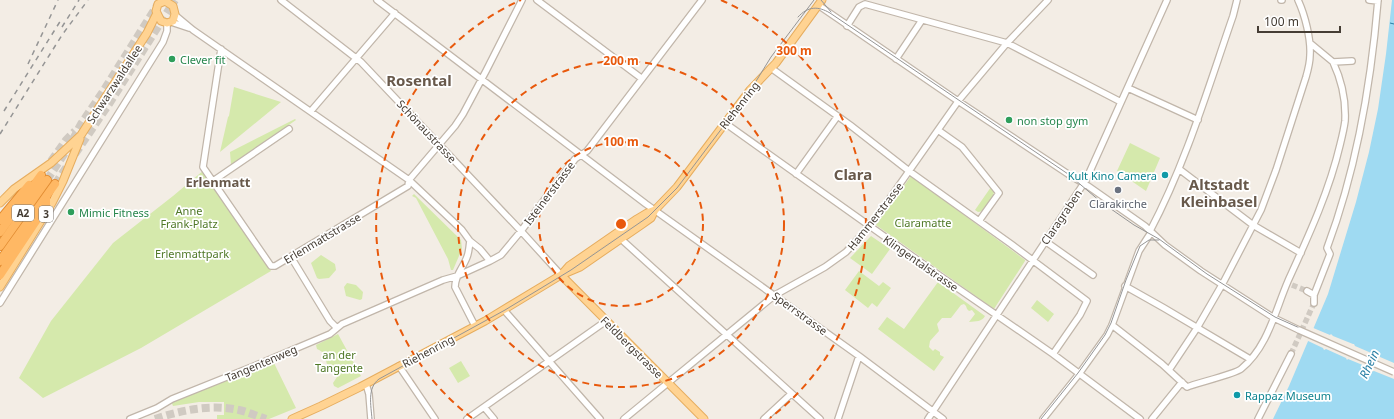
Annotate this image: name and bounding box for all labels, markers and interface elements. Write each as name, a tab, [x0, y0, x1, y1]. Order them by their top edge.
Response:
scale bar	[1258, 8, 1340, 34]
text: 100 m	[1264, 13, 1299, 30]
street label: Schwarzwaldallee	[83, 42, 145, 126]
text: 300 m	[776, 42, 812, 59]
place label: Clever fit	[180, 52, 226, 67]
text: 200 m	[603, 52, 639, 69]
marker: Clever fit	[167, 54, 177, 64]
district label: Rosental	[386, 70, 452, 90]
street label: Riehenring	[716, 78, 762, 132]
street label: Schönaustrasse	[394, 96, 460, 166]
place label: non stop gym	[1017, 113, 1088, 128]
marker: non stop gym	[1004, 115, 1014, 125]
text: 100 m	[603, 133, 639, 150]
street label: Isteinerstrasse	[520, 158, 578, 228]
district label: Clara	[834, 164, 872, 184]
place label: Kult Kino Camera	[1068, 168, 1157, 183]
marker: Kult Kino Camera	[1160, 170, 1170, 180]
district label: Erlenmatt	[186, 173, 251, 191]
district label: Altstadt Kleinbasel	[1180, 174, 1258, 211]
street label: Hammerstrasse	[844, 179, 906, 253]
marker: Clarakirche	[1113, 185, 1123, 195]
street label: Claragraben	[1037, 186, 1085, 248]
place label: Clarakirche	[1089, 196, 1147, 211]
park label: Anne Frank-Platz	[160, 203, 218, 231]
road number: A2	[12, 205, 34, 221]
place label: Mimic Fitness	[79, 205, 149, 220]
road number: 3	[39, 206, 53, 222]
marker: Mimic Fitness	[66, 207, 76, 217]
street label: Erlenmattstrasse	[281, 209, 363, 267]
park label: Claramatte	[894, 215, 952, 230]
centre of rings	[614, 217, 628, 231]
street label: Klingentalstrasse	[880, 231, 962, 295]
park label: Erlenmattpark	[155, 246, 229, 261]
street label: Sperrstrasse	[769, 288, 831, 338]
street label: Feldbergstrasse	[598, 313, 666, 381]
street label: Riehenring	[399, 331, 457, 371]
street label: Tangentenweg	[223, 341, 299, 385]
park label: an der Tangente	[315, 347, 363, 375]
water label: Rhein	[1355, 347, 1383, 381]
place label: Rappaz Museum	[1245, 388, 1331, 403]
marker: Rappaz Museum	[1232, 390, 1242, 400]

